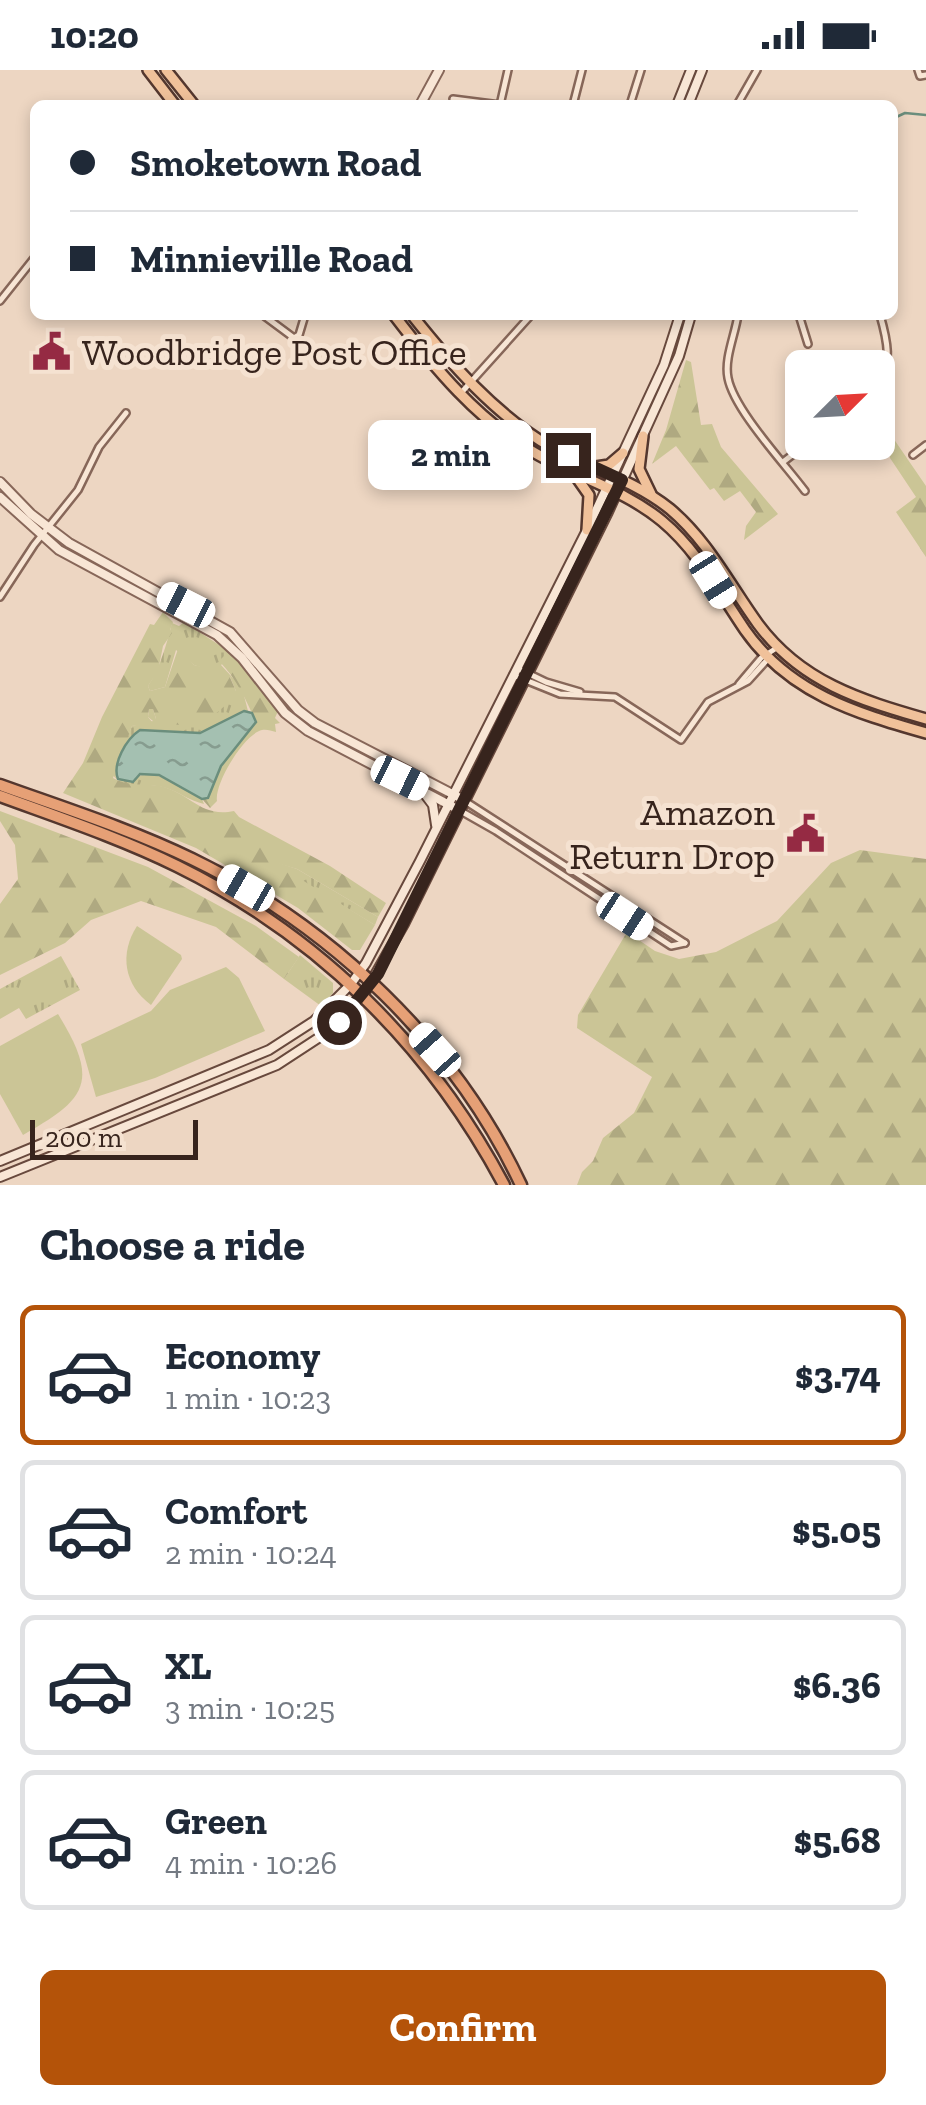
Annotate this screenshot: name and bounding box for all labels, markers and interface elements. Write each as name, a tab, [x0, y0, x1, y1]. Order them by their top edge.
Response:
text: 10:20	[50, 12, 139, 58]
text: Smoketown Road	[130, 140, 421, 186]
text: Minnieville Road	[130, 236, 413, 282]
place label: Woodbridge Post Office	[82, 329, 467, 375]
public building icon: Woodbridge Post Office	[31, 331, 73, 373]
north arrow	[785, 350, 895, 460]
map controls	[785, 350, 895, 460]
callout: 2 min	[368, 420, 533, 490]
route end	[546, 433, 591, 478]
text: 2 min	[411, 436, 490, 474]
car	[684, 547, 742, 613]
car	[152, 578, 220, 632]
car	[366, 751, 434, 805]
place label: Amazon Return Drop	[569, 789, 775, 879]
public building icon: Amazon Return Drop	[784, 813, 826, 855]
car	[213, 860, 279, 916]
car	[592, 887, 658, 945]
route start	[317, 1000, 362, 1045]
car	[404, 1018, 466, 1082]
scale bar	[30, 1115, 198, 1160]
text: 200 m	[45, 1121, 122, 1154]
text: Choose a ride	[40, 1218, 305, 1272]
icon: car	[45, 1330, 135, 1420]
text: Economy	[165, 1333, 320, 1379]
text: $3.74	[795, 1352, 881, 1398]
text: 1 min · 10:23	[165, 1379, 331, 1417]
icon: car	[45, 1485, 135, 1575]
text: Comfort	[165, 1488, 307, 1534]
text: $5.05	[792, 1507, 881, 1553]
text: 2 min · 10:24	[165, 1534, 337, 1572]
icon: car	[45, 1640, 135, 1730]
text: XL	[165, 1643, 212, 1689]
text: $6.36	[793, 1662, 881, 1708]
text: 3 min · 10:25	[165, 1689, 335, 1727]
icon: car	[45, 1795, 135, 1885]
text: Green	[165, 1798, 267, 1844]
text: $5.68	[794, 1817, 881, 1863]
text: 4 min · 10:26	[165, 1844, 337, 1882]
button: Confirm	[40, 1970, 886, 2085]

